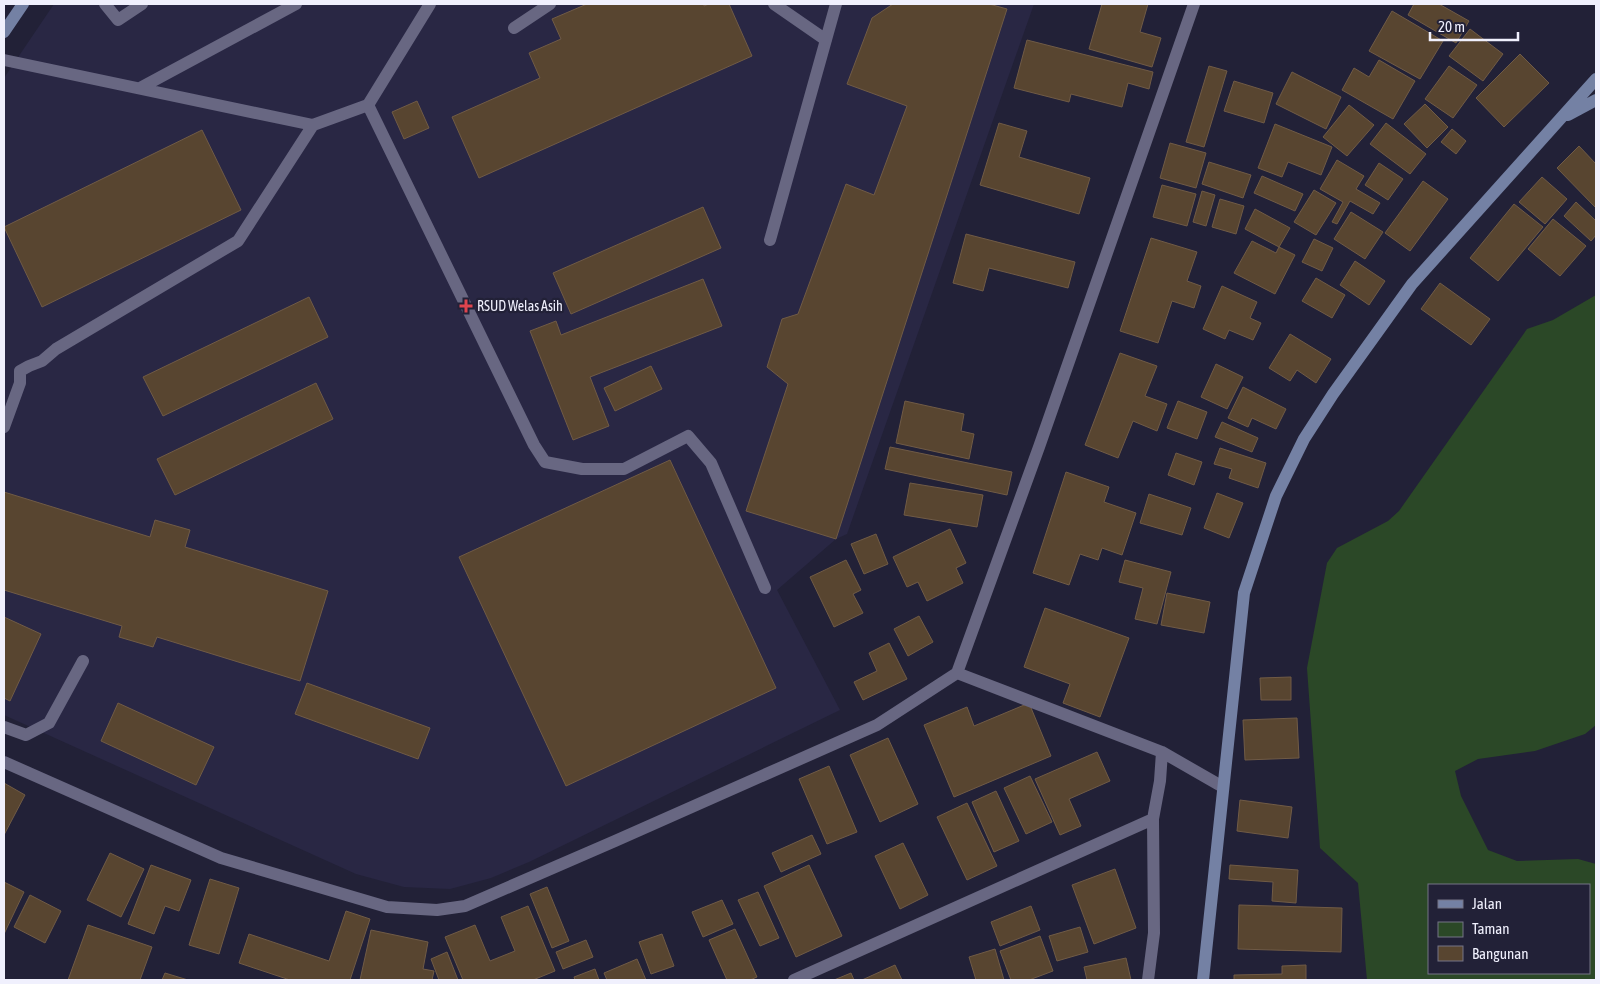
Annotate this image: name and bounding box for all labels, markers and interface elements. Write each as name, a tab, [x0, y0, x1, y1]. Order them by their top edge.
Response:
scale bar	[1430, 10, 1518, 42]
text: 20 m	[1438, 18, 1465, 35]
place label: RSUD Welas Asih	[477, 298, 563, 314]
marker: RSUD Welas Asih	[459, 299, 473, 313]
legend	[1428, 884, 1590, 974]
text: Jalan	[1472, 895, 1502, 912]
text: Taman	[1472, 920, 1510, 937]
text: Bangunan	[1472, 945, 1529, 962]

